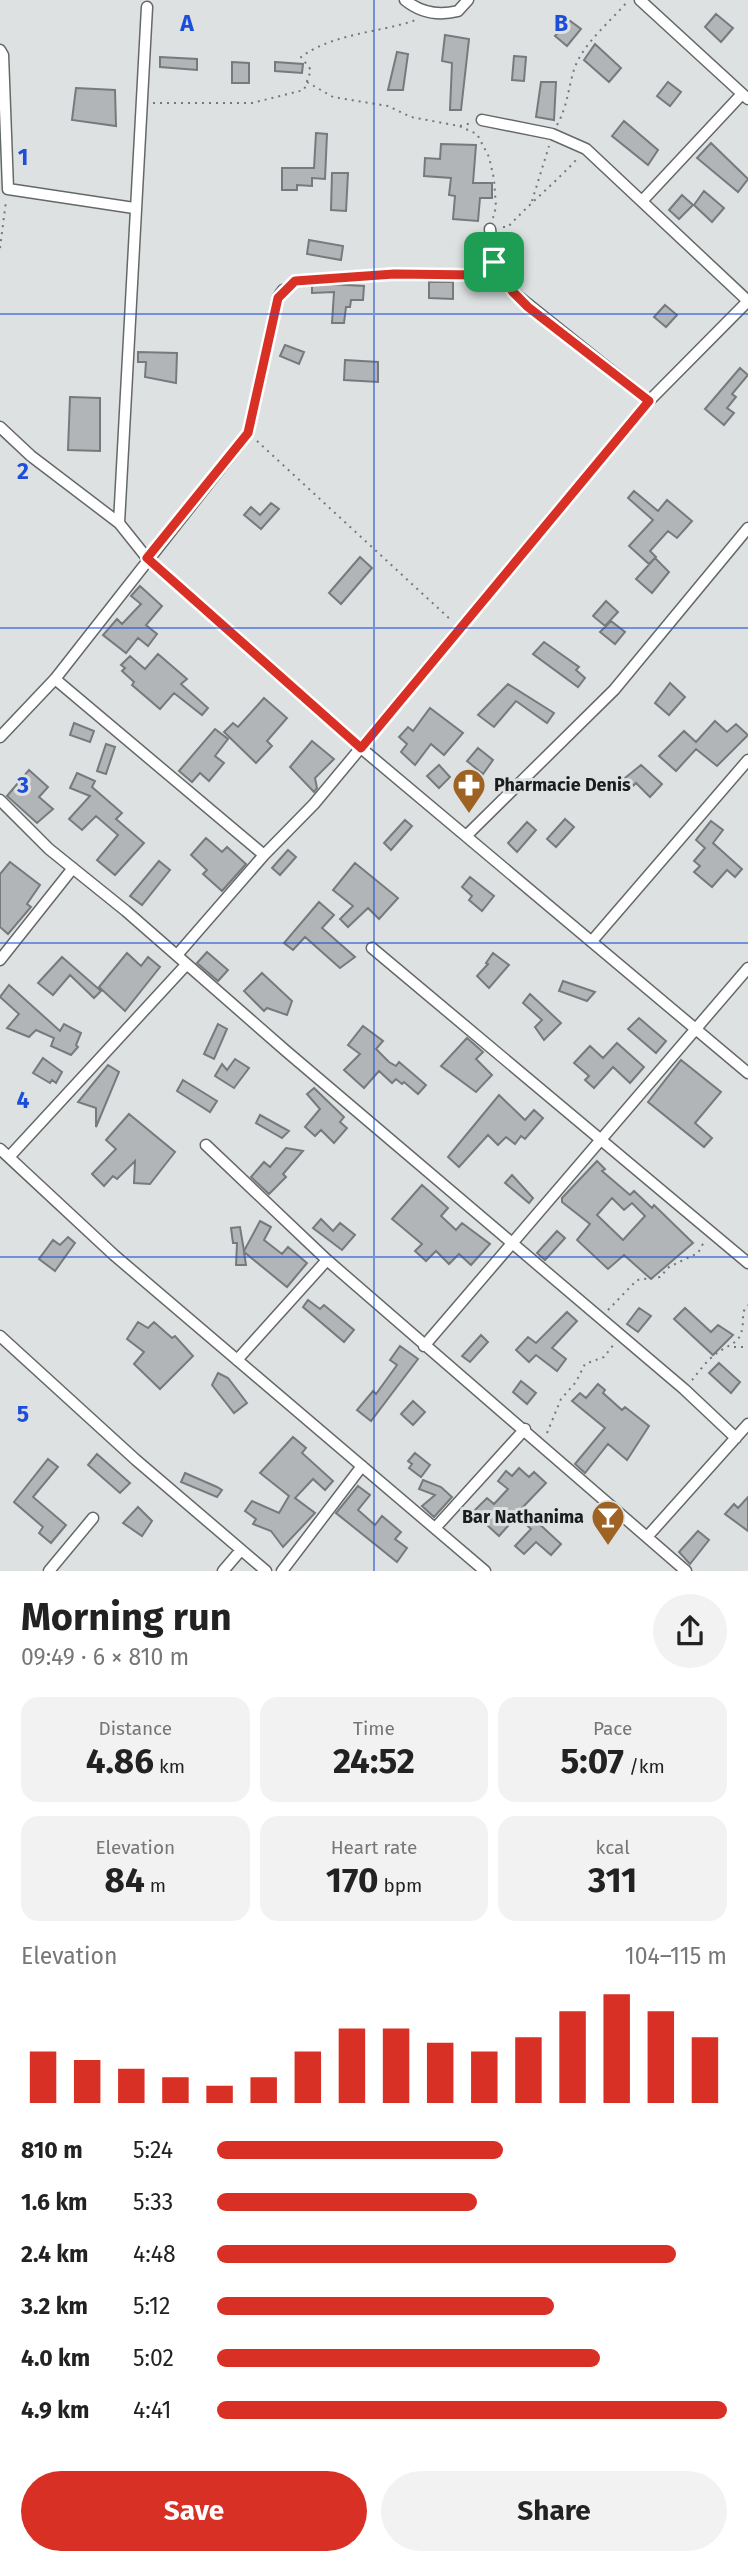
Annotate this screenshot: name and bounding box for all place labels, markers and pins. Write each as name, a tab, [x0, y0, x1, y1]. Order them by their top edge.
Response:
pin	[464, 232, 524, 292]
pharmacy icon: Pharmacie Denis	[450, 766, 488, 815]
place label: Pharmacie Denis	[494, 774, 631, 796]
bar icon: Bar Nathanima	[589, 1498, 627, 1547]
place label: Bar Nathanima	[462, 1506, 584, 1528]

